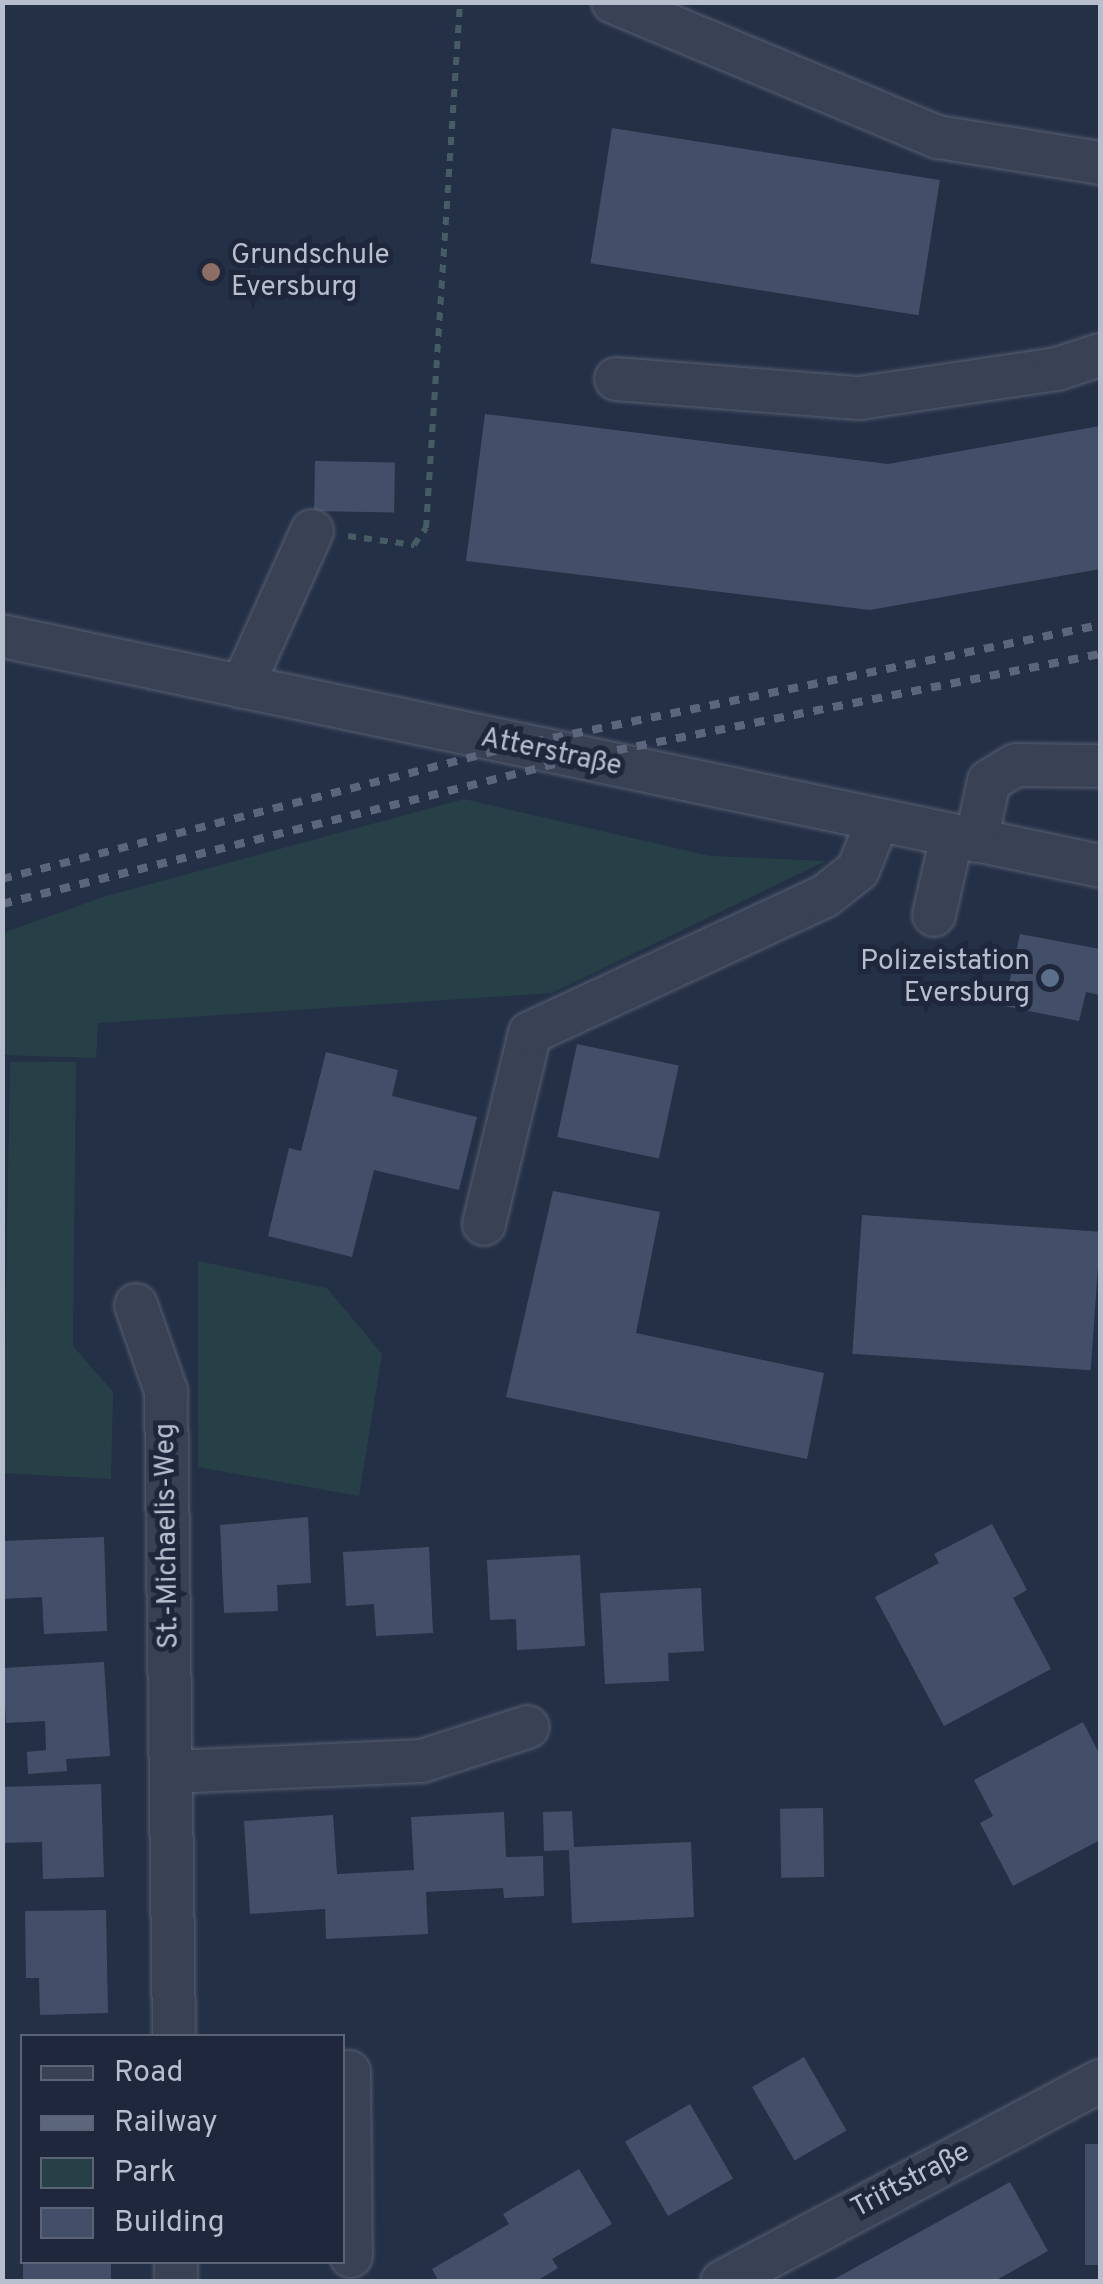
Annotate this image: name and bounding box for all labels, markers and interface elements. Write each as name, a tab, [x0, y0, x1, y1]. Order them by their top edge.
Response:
place label: Grundschule Eversburg	[231, 239, 390, 305]
marker: Grundschule Eversburg	[200, 261, 222, 283]
street label: Atterstraße	[478, 722, 624, 784]
place label: Polizeistation Eversburg	[860, 945, 1030, 1011]
marker: Polizeistation Eversburg	[1039, 967, 1061, 989]
street label: St.-Michaelis-Weg	[149, 1423, 187, 1649]
legend	[20, 2034, 345, 2264]
text: Road	[114, 2055, 183, 2092]
text: Railway	[114, 2105, 218, 2142]
street label: Triftstraße	[846, 2136, 976, 2226]
text: Park	[114, 2155, 176, 2192]
text: Building	[114, 2205, 225, 2242]

